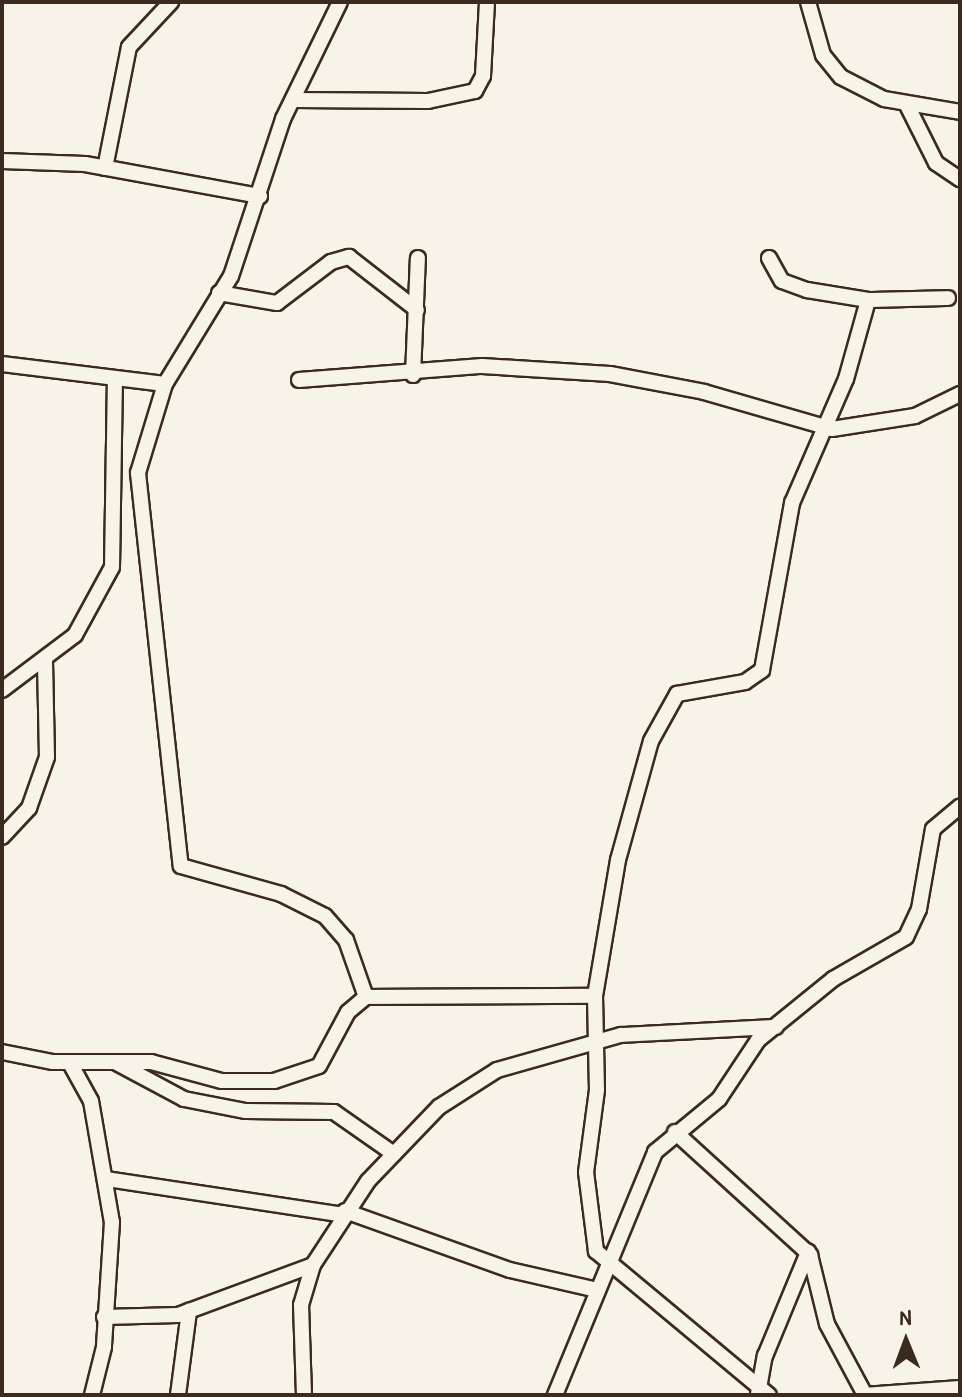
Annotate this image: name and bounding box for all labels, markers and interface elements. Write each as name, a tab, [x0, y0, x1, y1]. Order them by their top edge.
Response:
north arrow	[866, 1301, 946, 1381]
text: N	[899, 1302, 912, 1332]

